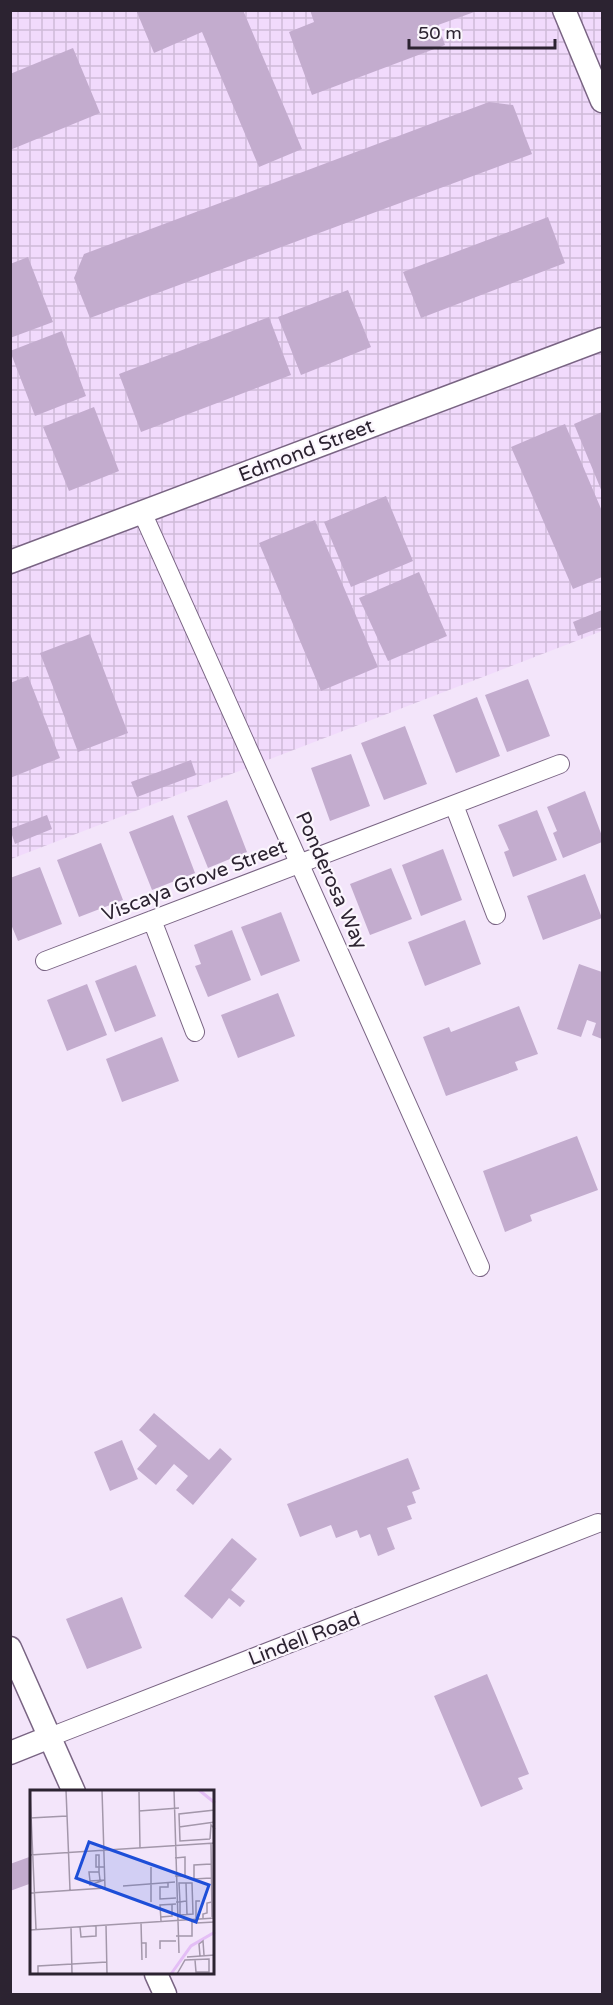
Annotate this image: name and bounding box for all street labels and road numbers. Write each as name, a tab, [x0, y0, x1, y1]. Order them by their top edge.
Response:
street label: Edmond Street	[235, 414, 378, 488]
street label: Ponderosa Way	[290, 808, 372, 953]
street label: Viscaya Grove Street	[99, 835, 290, 927]
street label: Lindell Road	[245, 1607, 364, 1671]

